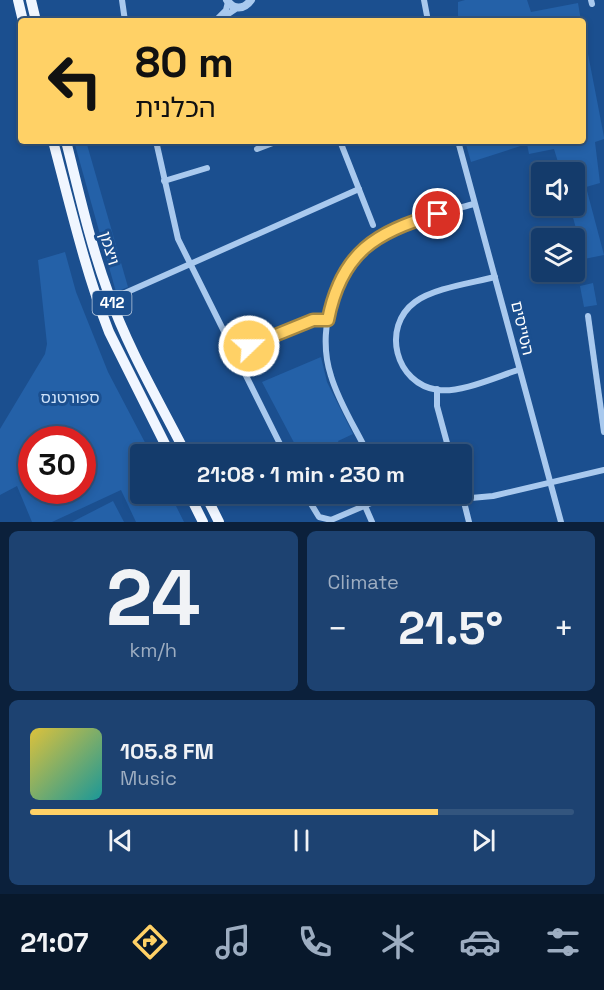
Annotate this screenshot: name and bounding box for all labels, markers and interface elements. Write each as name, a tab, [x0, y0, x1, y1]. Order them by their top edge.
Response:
text: 80 m	[135, 36, 234, 89]
icon: left	[36, 42, 114, 120]
text: הכלנית	[135, 90, 216, 125]
map controls	[531, 162, 585, 282]
button: sound	[531, 162, 585, 216]
pin	[412, 188, 463, 239]
icon: arrive	[421, 197, 454, 230]
button: layers	[531, 228, 585, 282]
street label: ויצמן	[94, 229, 125, 268]
road number: 412	[92, 291, 132, 315]
street label: הטייסים	[506, 299, 539, 357]
position arrow	[217, 314, 281, 378]
park label: ספורטנס	[41, 387, 99, 408]
speed limit sign: 30	[18, 426, 96, 504]
text: 21:08 · 1 min · 230 m	[197, 460, 405, 488]
text: 24	[106, 548, 201, 648]
text: Climate	[328, 569, 399, 595]
text: 21.5°	[398, 600, 503, 657]
text: −	[328, 608, 348, 650]
text: +	[554, 608, 574, 650]
text: km/h	[129, 637, 177, 663]
text: 105.8 FM	[120, 737, 214, 765]
text: Music	[120, 765, 177, 791]
icon: previous	[104, 824, 137, 857]
icon: pause	[285, 824, 318, 857]
icon: next	[467, 824, 500, 857]
icon: directions	[129, 921, 171, 963]
icon: music	[212, 921, 254, 963]
icon: phone	[294, 921, 336, 963]
icon: climate	[377, 921, 419, 963]
icon: car	[459, 921, 501, 963]
icon: filters	[542, 921, 584, 963]
text: 21:07	[20, 925, 88, 960]

